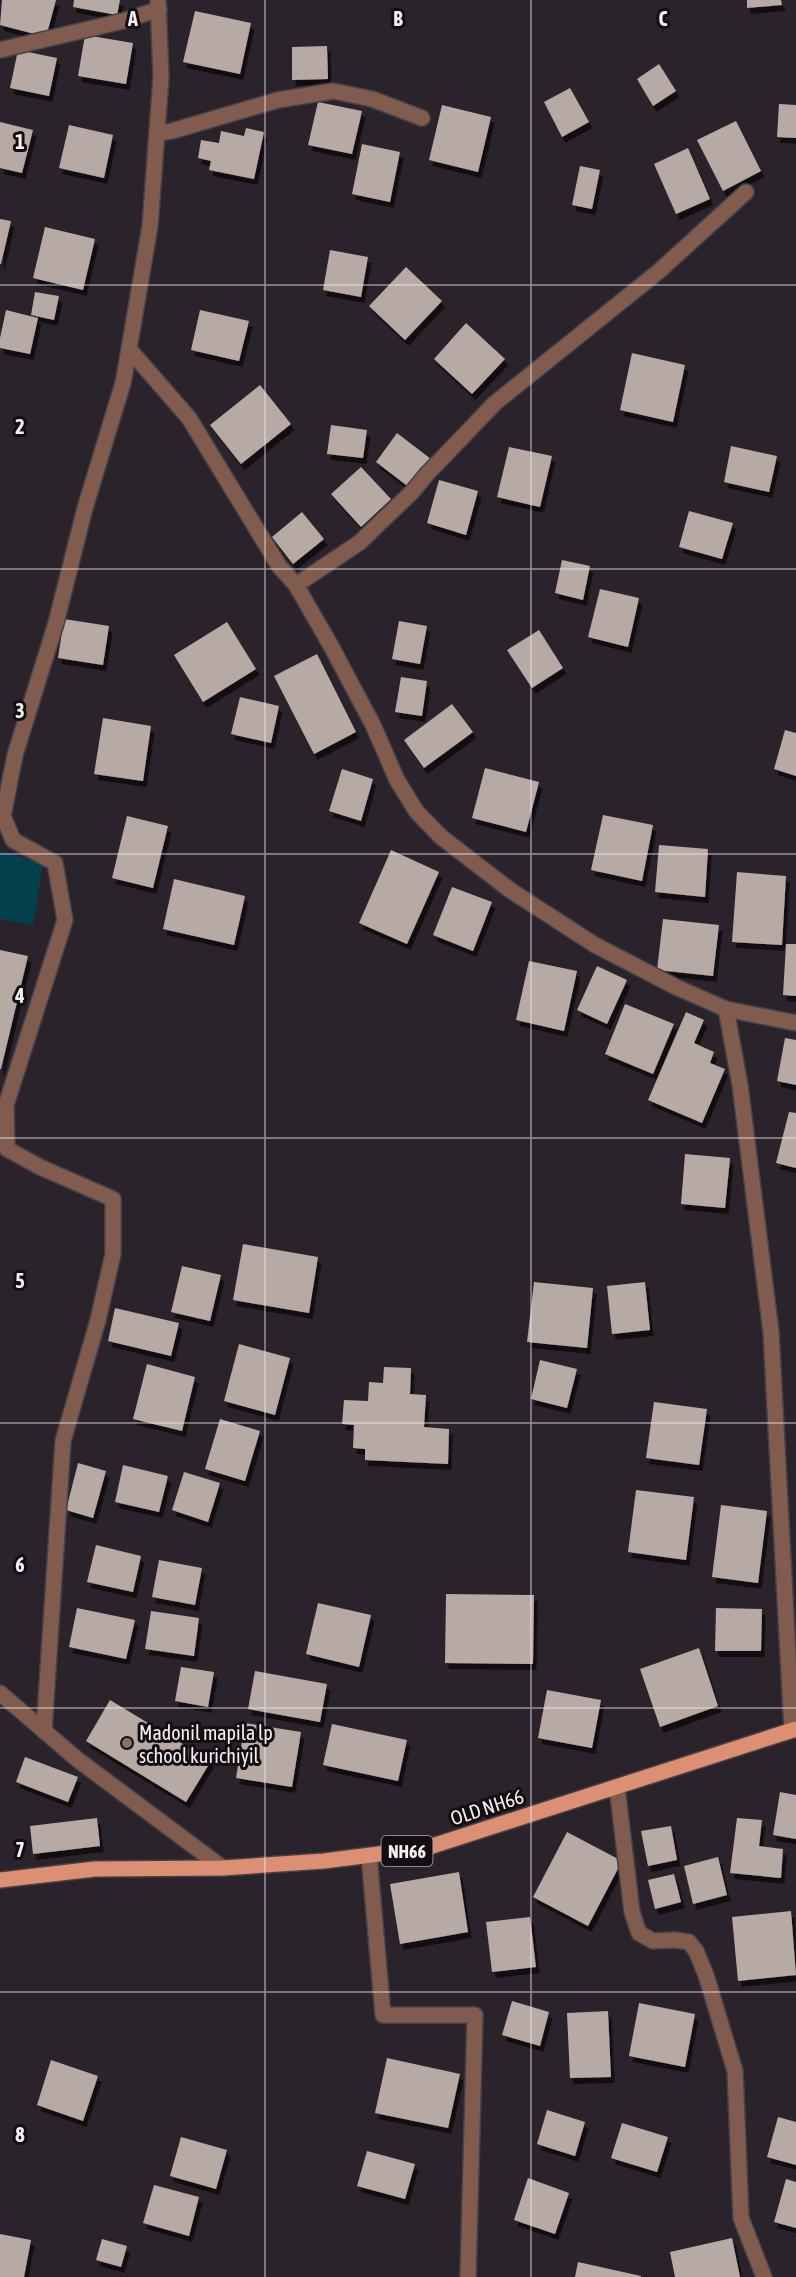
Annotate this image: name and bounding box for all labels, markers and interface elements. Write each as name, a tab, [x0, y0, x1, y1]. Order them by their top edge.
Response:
text: A	[127, 7, 138, 30]
text: B	[393, 7, 403, 30]
text: C	[659, 7, 668, 30]
text: 1	[15, 130, 25, 153]
text: 2	[15, 415, 25, 438]
text: 3	[15, 699, 25, 722]
text: 4	[14, 984, 25, 1007]
text: 5	[15, 1269, 25, 1292]
text: 6	[15, 1553, 25, 1576]
place label: Madonil mapila lp school kurichiyil	[139, 1721, 273, 1767]
marker: Madonil mapila lp school kurichiyil	[120, 1736, 134, 1750]
street label: OLD NH66	[447, 1784, 527, 1830]
road number: NH66	[382, 1836, 432, 1866]
text: 7	[15, 1838, 25, 1861]
text: 8	[15, 2123, 25, 2146]

